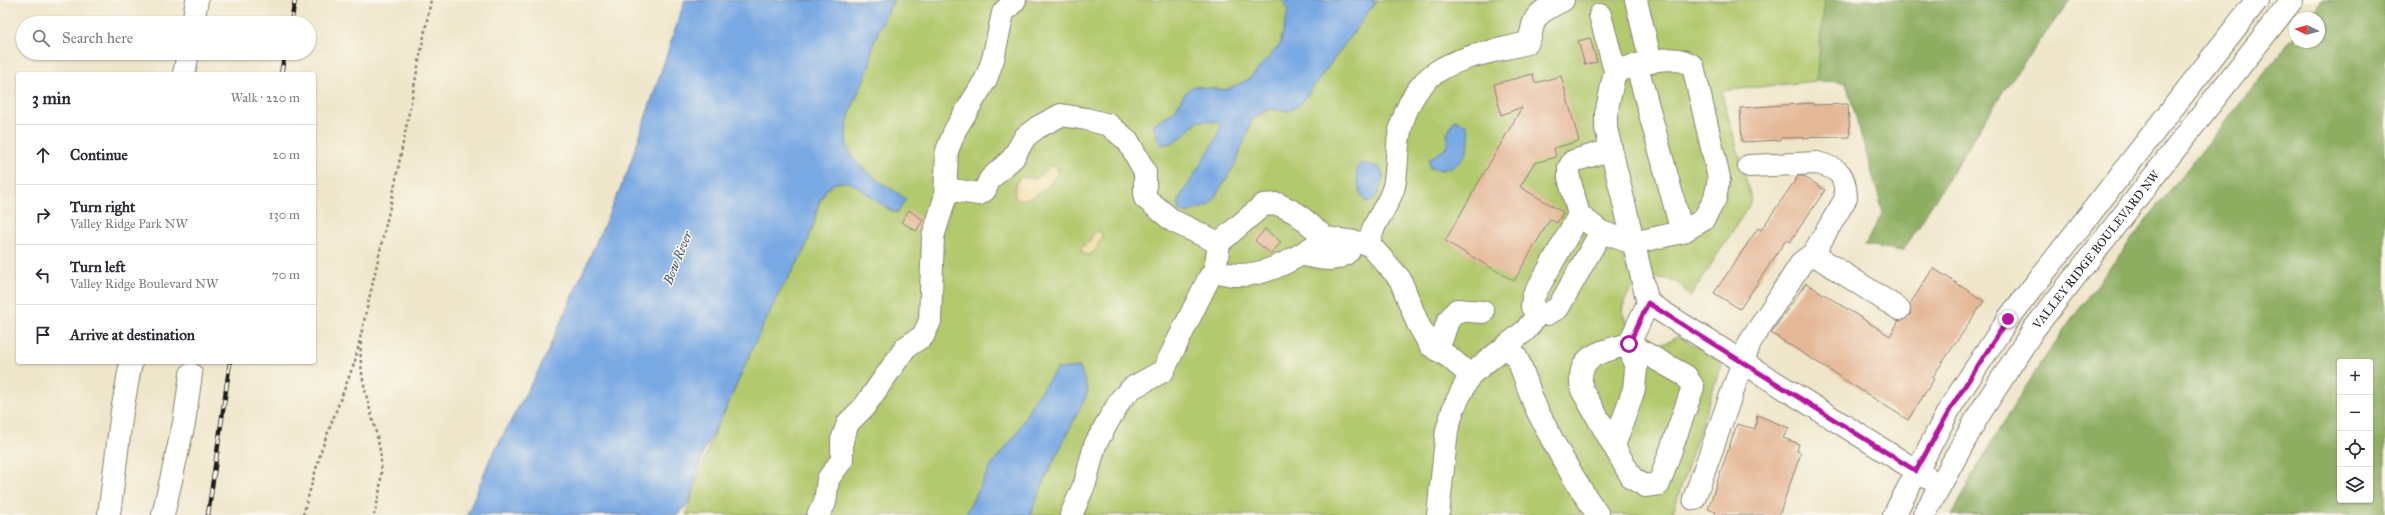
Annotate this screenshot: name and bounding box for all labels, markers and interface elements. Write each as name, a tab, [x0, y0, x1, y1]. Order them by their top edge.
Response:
north arrow	[2289, 12, 2325, 48]
search box	[16, 16, 316, 60]
icon: search	[30, 27, 52, 49]
text: Search here	[62, 29, 133, 47]
text: 3 min	[32, 88, 71, 109]
text: Walk · 220 m	[231, 90, 300, 106]
icon: ahead	[32, 144, 54, 166]
text: Continue	[70, 146, 128, 164]
text: 20 m	[272, 147, 300, 163]
street label: VALLEY RIDGE BOULEVARD NW	[2029, 167, 2163, 332]
text: Turn right	[70, 198, 135, 216]
icon: right	[32, 204, 54, 226]
text: 130 m	[268, 207, 300, 223]
text: Valley Ridge Park NW	[70, 216, 188, 232]
water label: Bow River	[660, 228, 696, 288]
text: Turn left	[70, 258, 126, 276]
icon: left	[32, 264, 54, 286]
text: 70 m	[272, 267, 300, 283]
text: Valley Ridge Boulevard NW	[70, 276, 218, 292]
route end	[1999, 310, 2017, 328]
icon: arrive	[32, 324, 54, 346]
text: Arrive at destination	[70, 326, 195, 344]
route start	[1620, 335, 1638, 353]
map controls	[2337, 359, 2373, 503]
button: +	[2337, 359, 2373, 395]
button: −	[2337, 395, 2373, 431]
button: locate	[2337, 431, 2373, 467]
button: layers	[2337, 467, 2373, 503]

